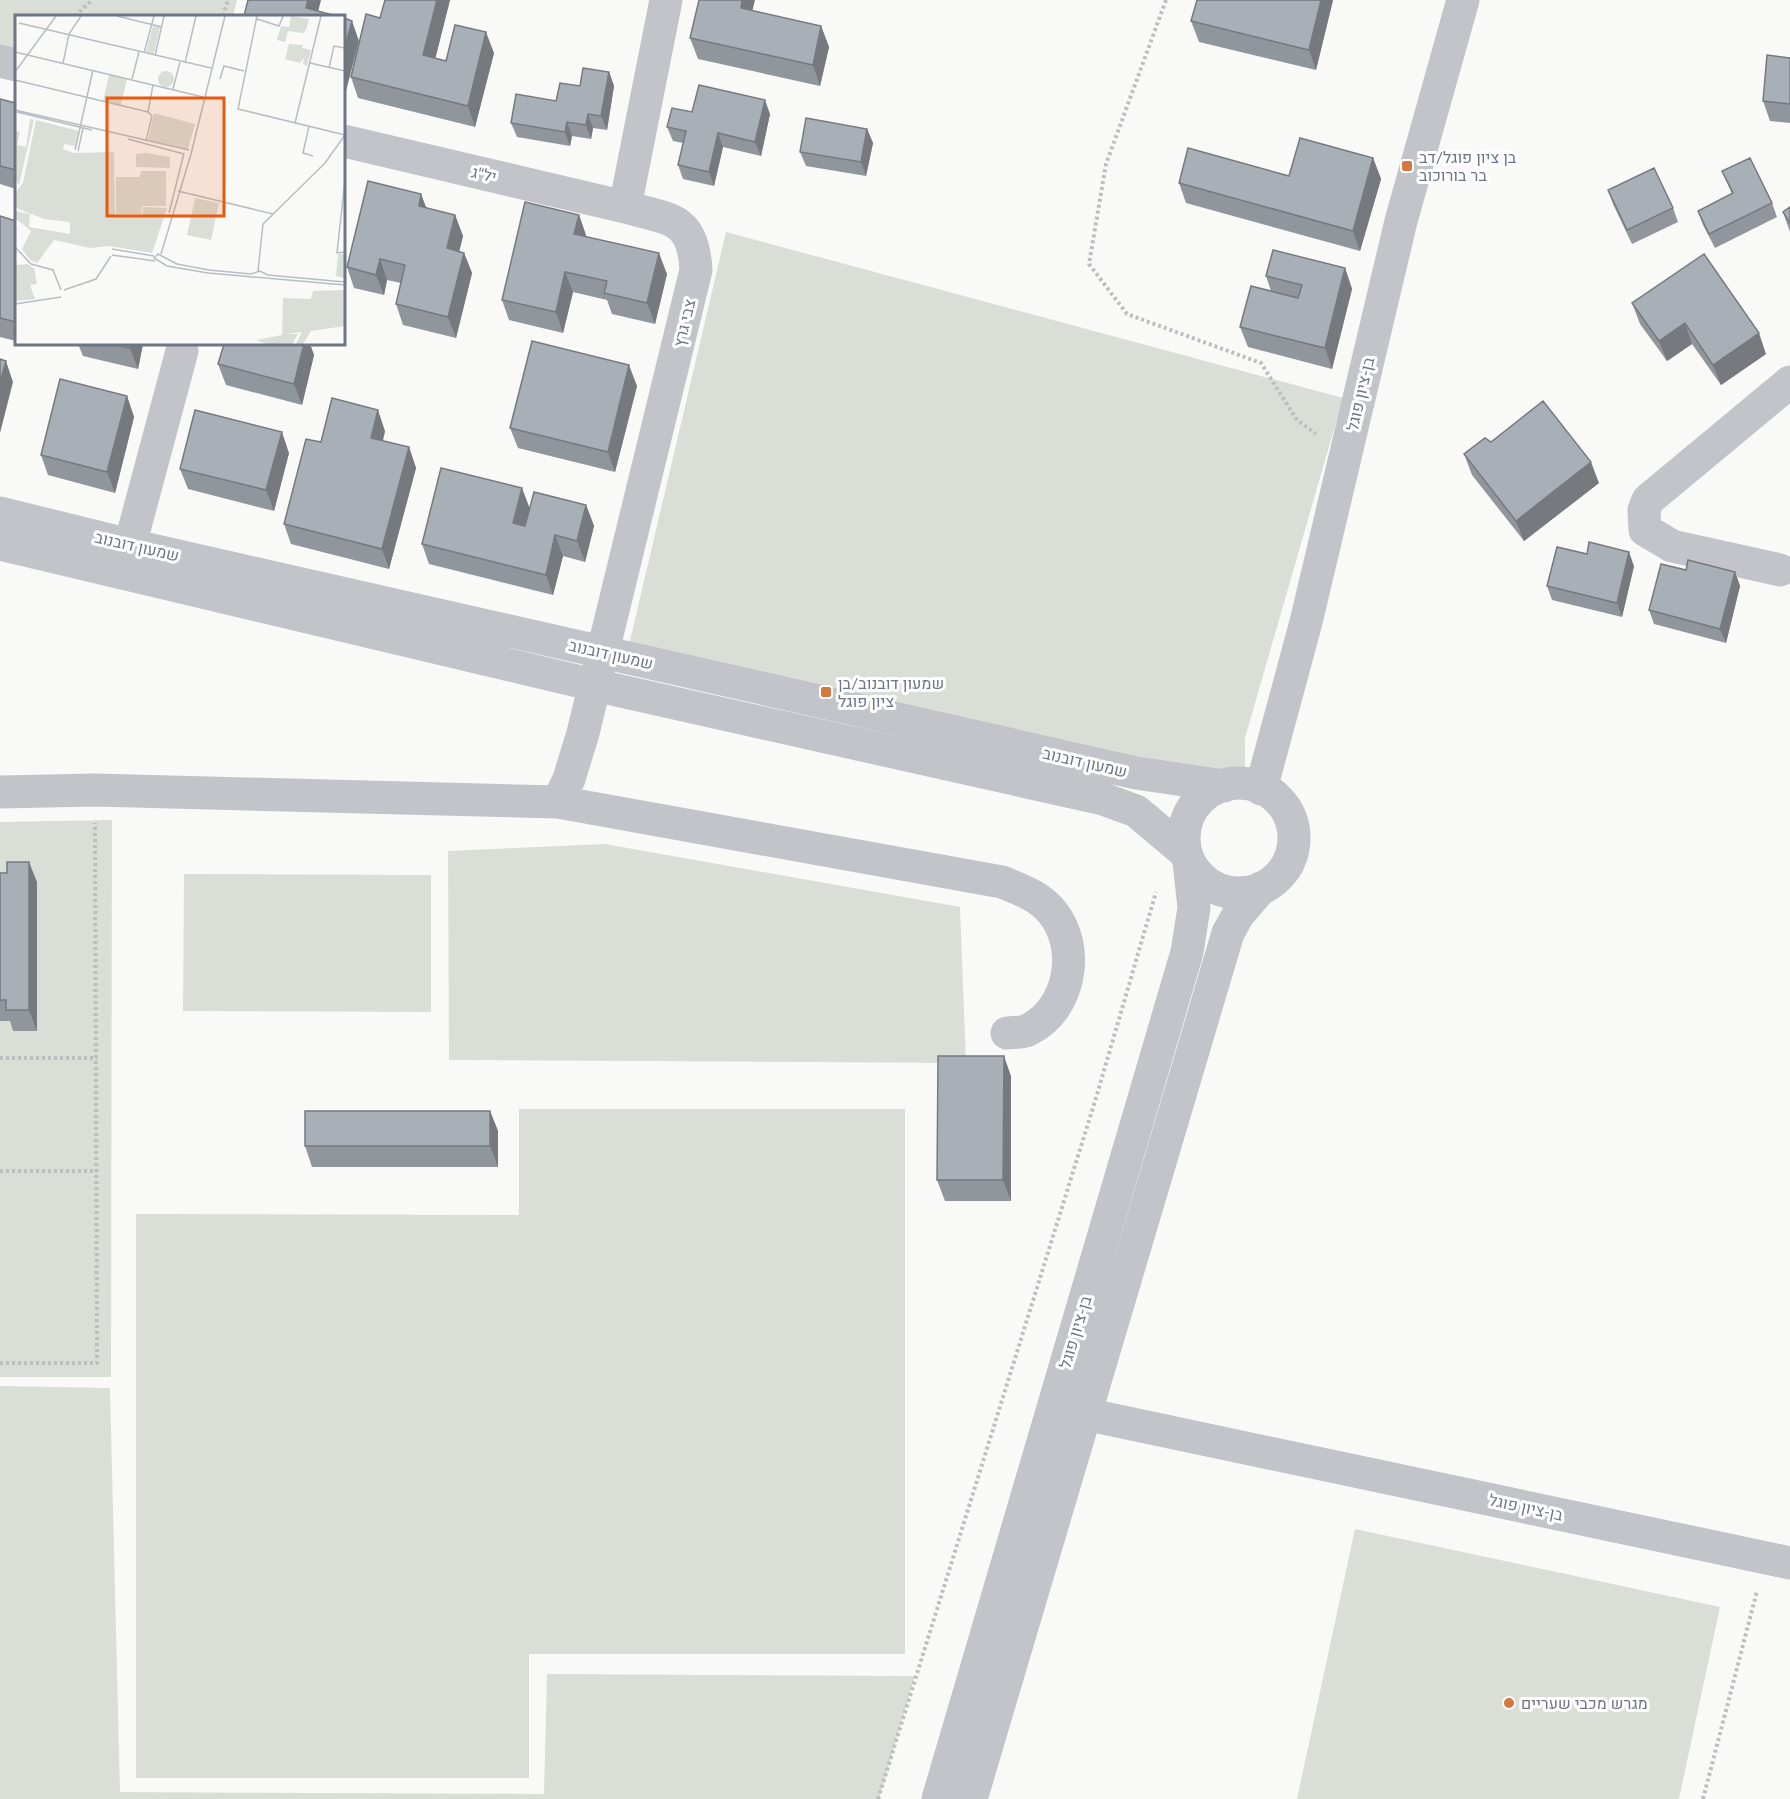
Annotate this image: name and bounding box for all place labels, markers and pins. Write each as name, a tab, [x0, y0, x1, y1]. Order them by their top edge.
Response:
place label: בן ציון פוגל/דב בר בורוכוב	[1419, 147, 1517, 184]
marker: בן ציון פוגל/דב בר בורוכוב	[1400, 159, 1414, 173]
place label: שמעון דובנוב/בן ציון פוגל	[838, 673, 944, 710]
marker: שמעון דובנוב/בן ציון פוגל	[819, 685, 833, 699]
place label: מגרש מכבי שעריים	[1521, 1693, 1648, 1712]
marker: מגרש מכבי שעריים	[1502, 1696, 1516, 1710]

